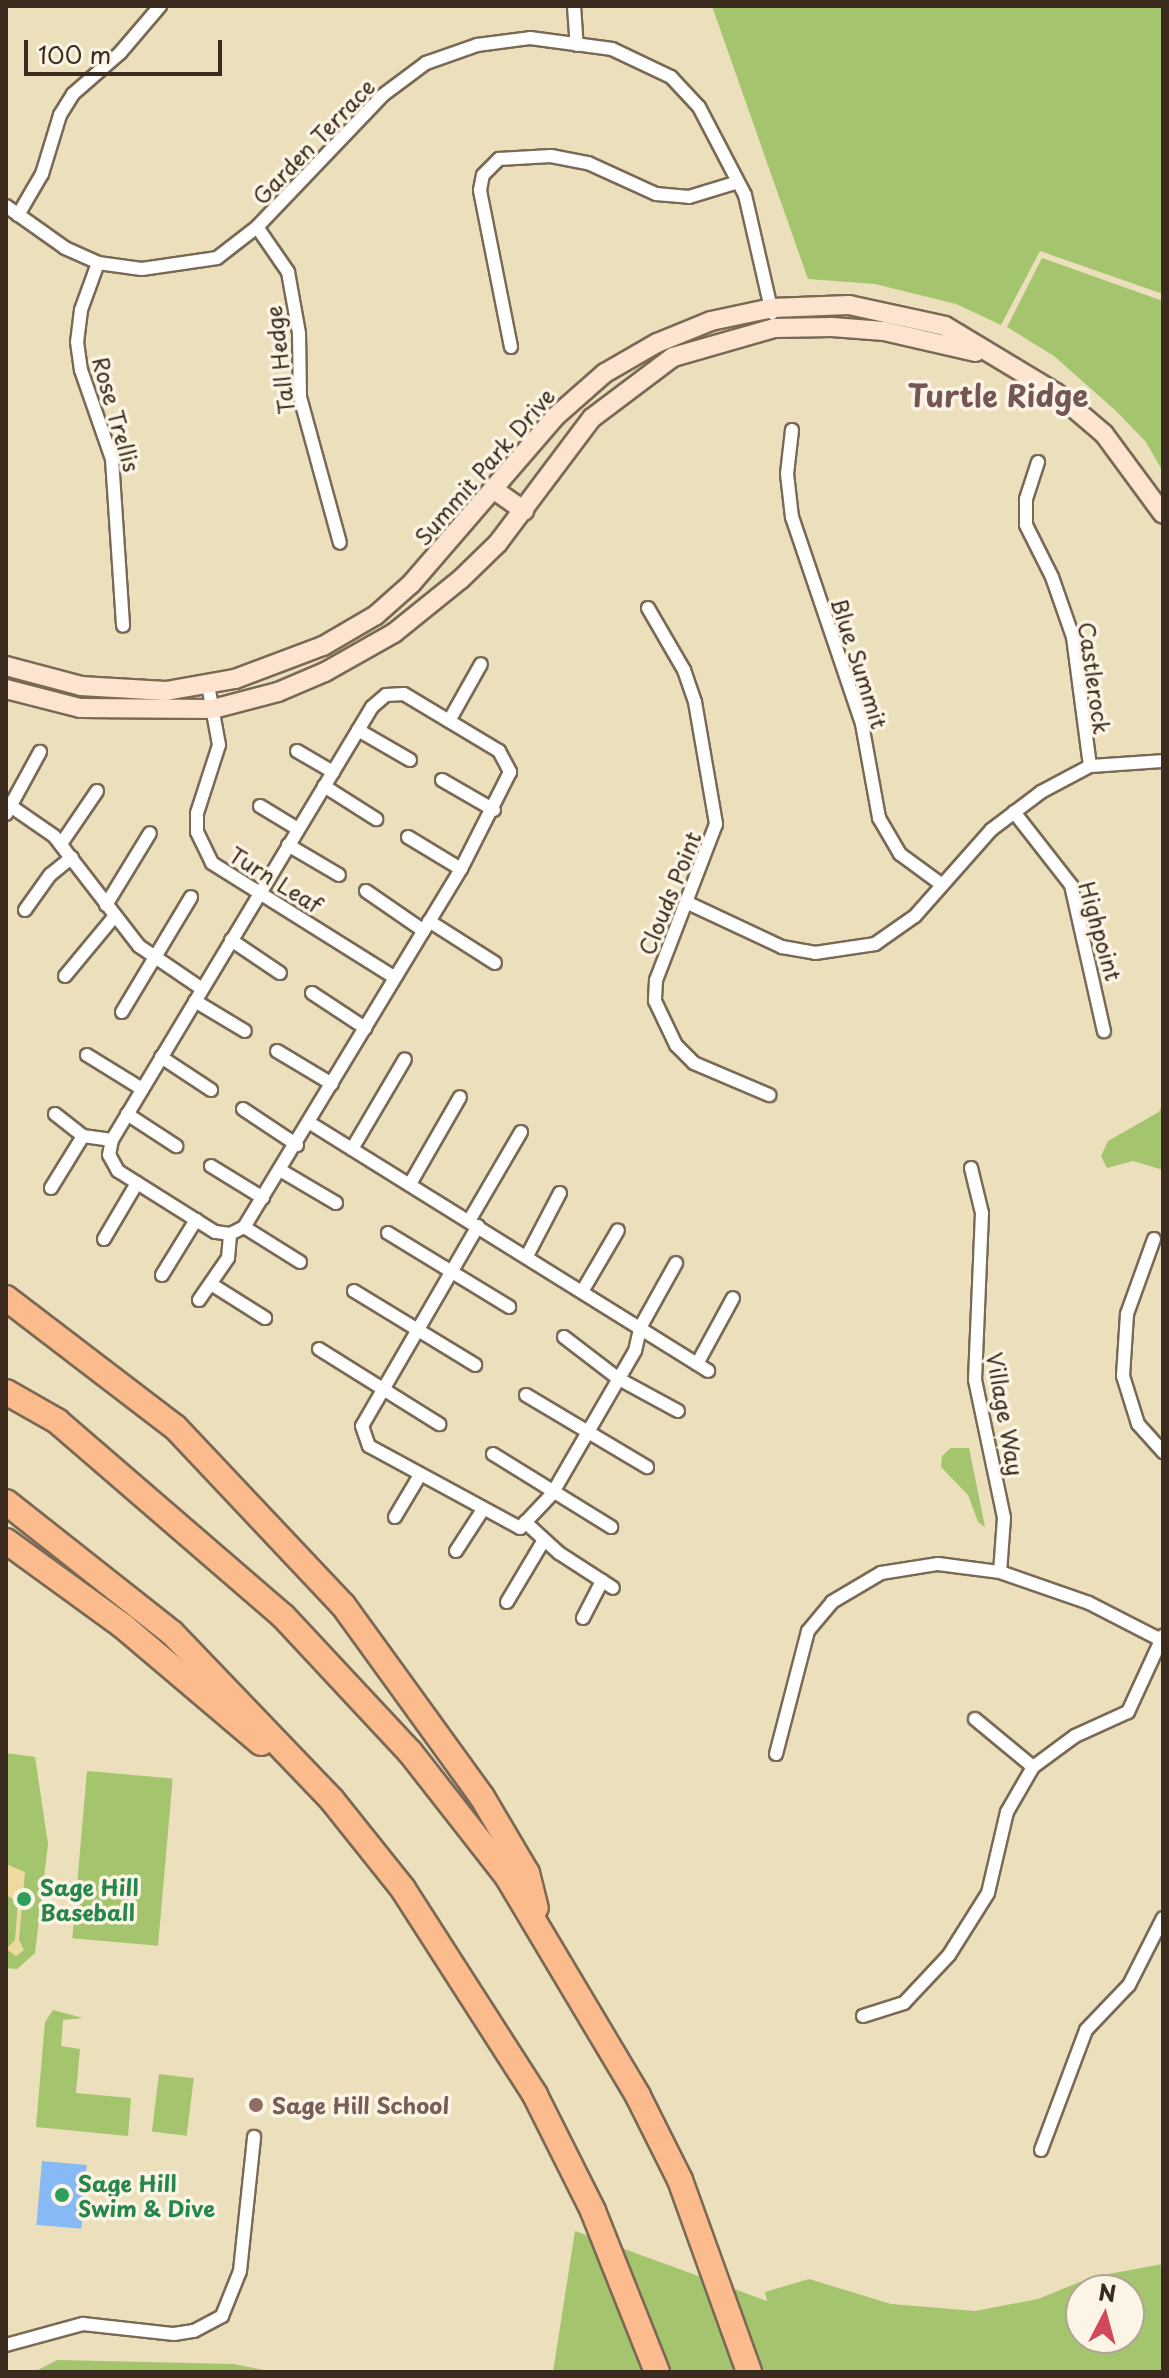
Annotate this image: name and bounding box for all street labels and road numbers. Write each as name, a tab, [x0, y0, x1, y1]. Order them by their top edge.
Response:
street label: Garden Terrace	[246, 73, 380, 209]
street label: Tall Hedge	[259, 303, 299, 417]
street label: Rose Trellis	[88, 354, 146, 474]
street label: Summit Park Drive	[408, 381, 560, 551]
street label: Blue Summit	[827, 594, 893, 732]
street label: Castlerock	[1074, 620, 1116, 736]
street label: Clouds Point	[632, 827, 706, 959]
street label: Turn Leaf	[225, 841, 327, 917]
street label: Highpoint	[1074, 878, 1128, 984]
street label: Village Way	[982, 1350, 1030, 1478]

